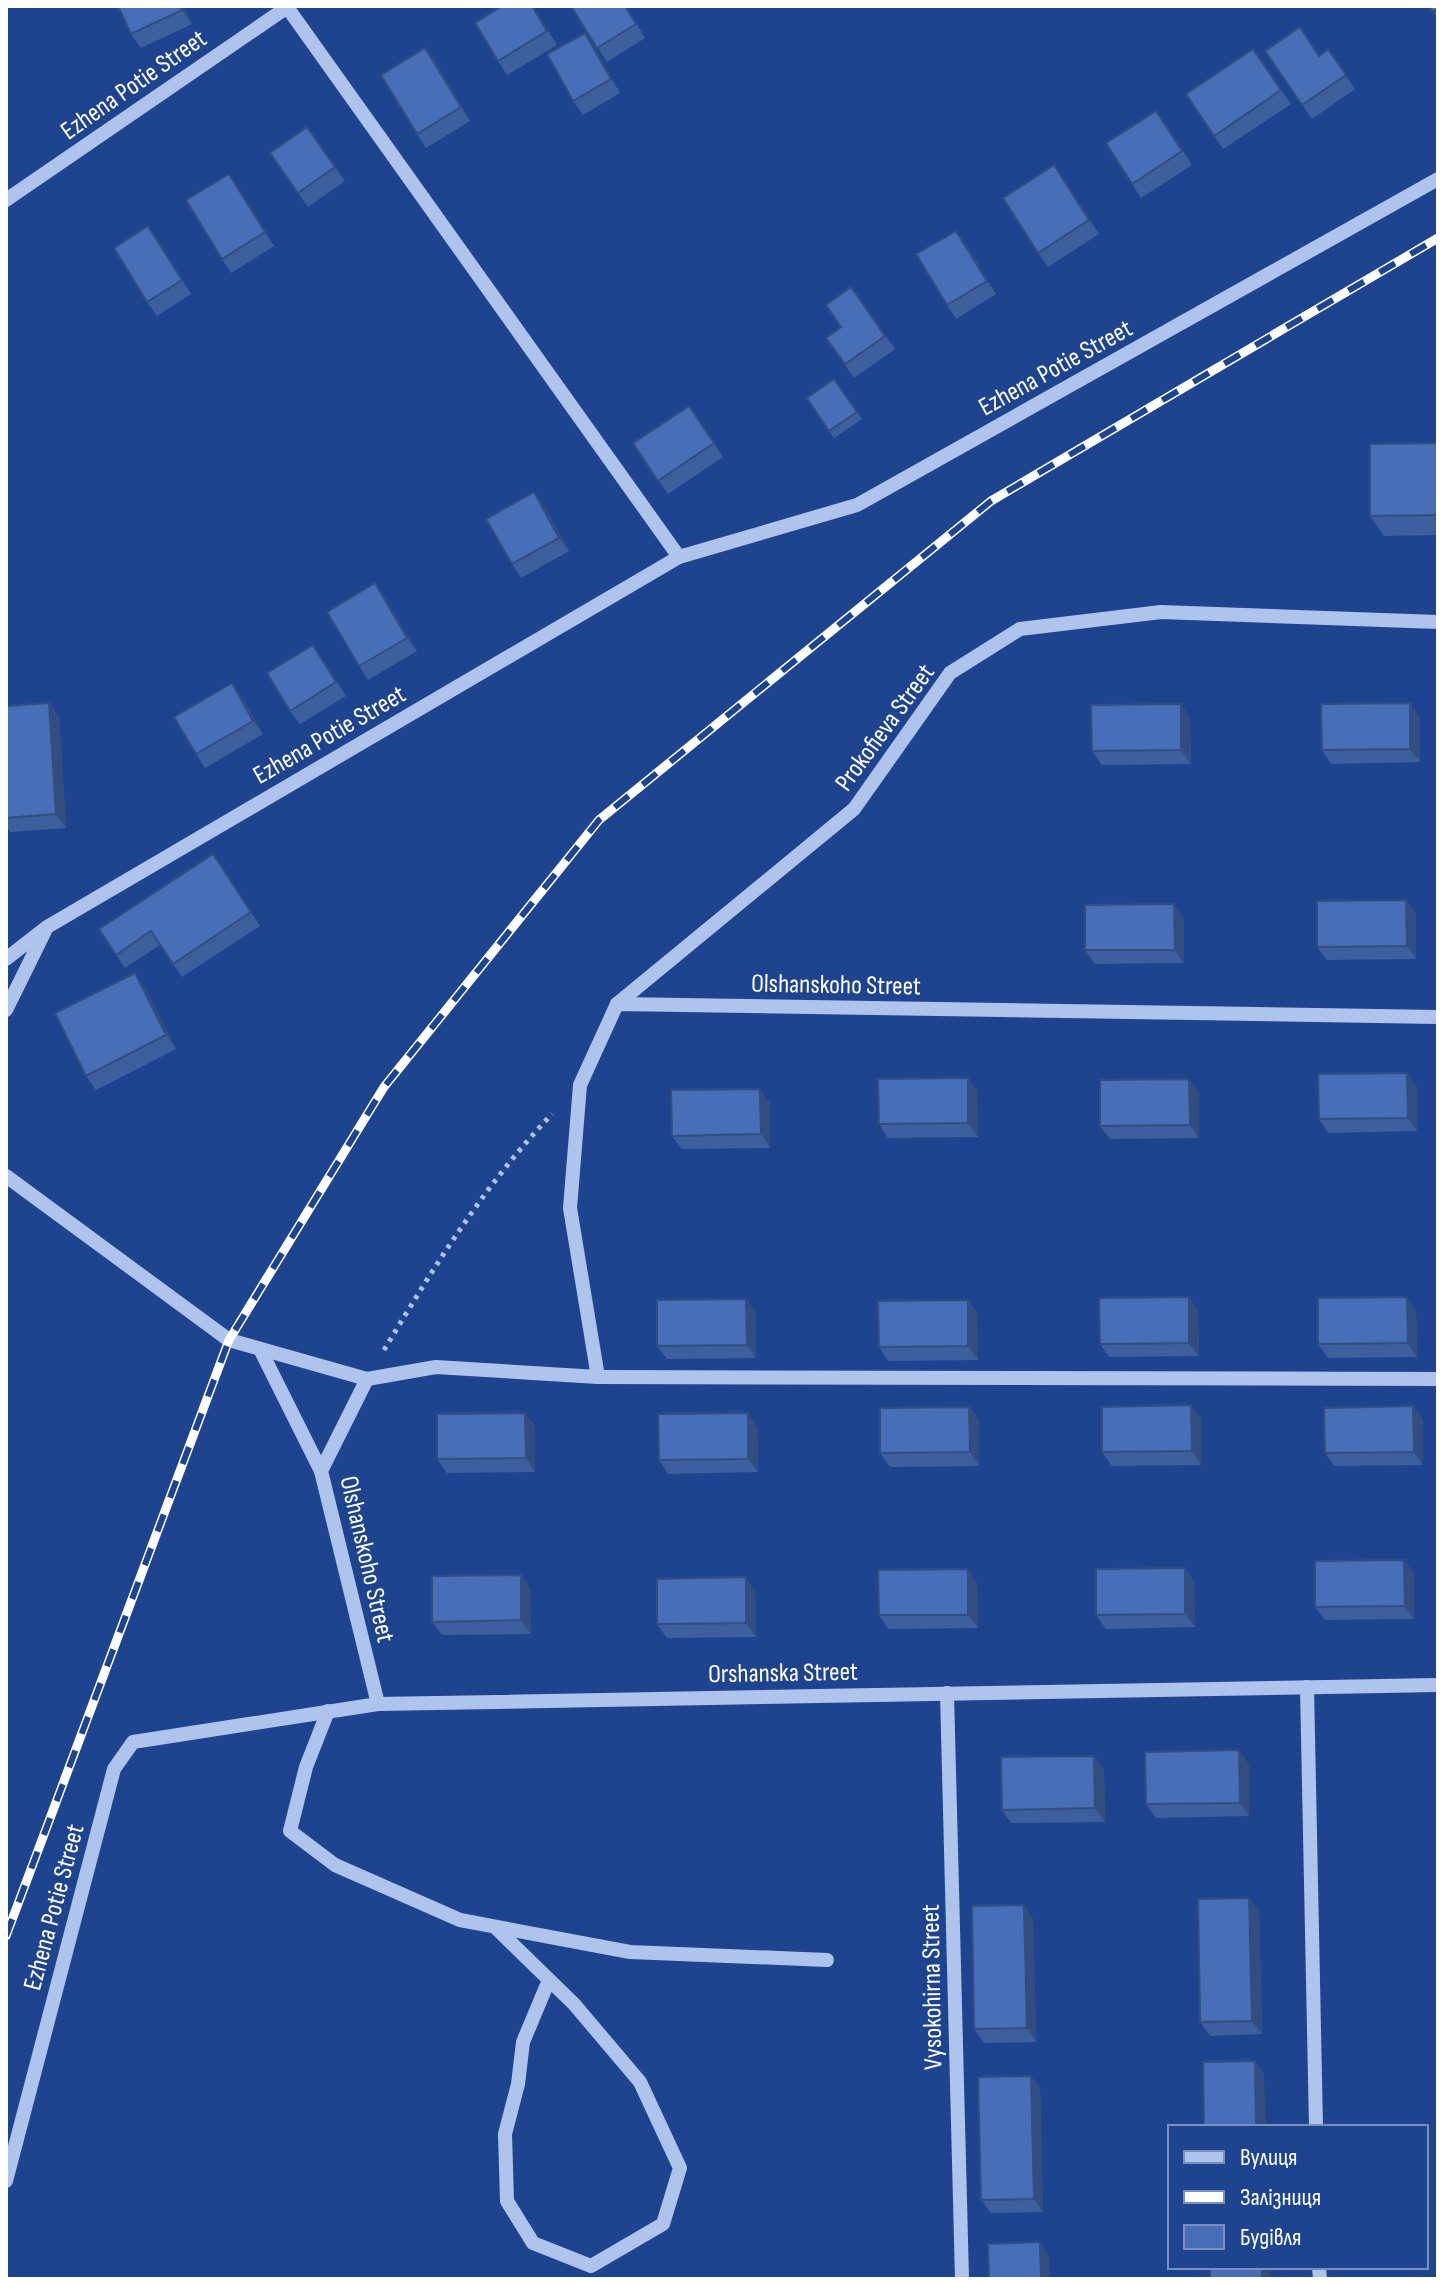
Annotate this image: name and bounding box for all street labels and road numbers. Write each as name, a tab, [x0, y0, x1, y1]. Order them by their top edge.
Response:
street label: Ezhena Potie Street	[55, 23, 213, 147]
street label: Ezhena Potie Street	[973, 313, 1138, 423]
street label: Prokofieva Street	[829, 658, 942, 797]
street label: Ezhena Potie Street	[248, 679, 412, 791]
street label: Olshanskoho Street	[751, 969, 921, 1002]
street label: Olshanskoho Street	[332, 1473, 401, 1646]
street label: Orshanska Street	[708, 1657, 858, 1690]
street label: Ezhena Potie Street	[17, 1821, 92, 1994]
street label: Vysokohirna Street	[916, 1904, 949, 2070]

